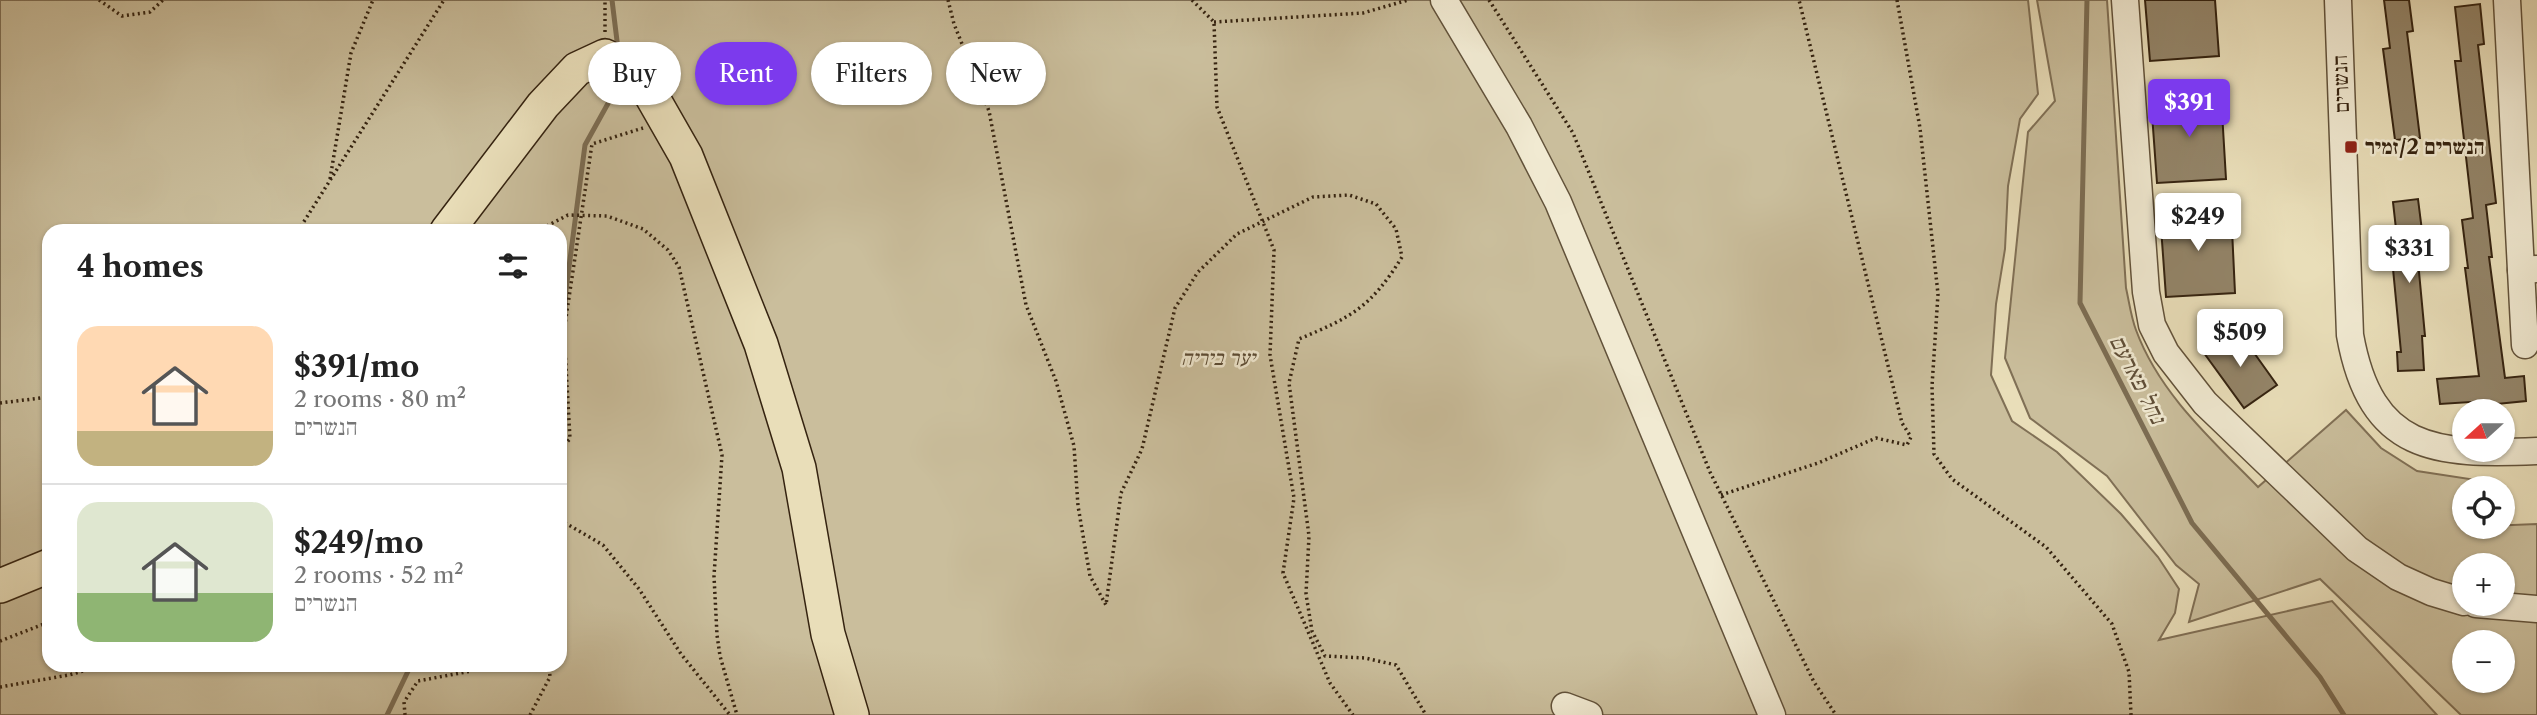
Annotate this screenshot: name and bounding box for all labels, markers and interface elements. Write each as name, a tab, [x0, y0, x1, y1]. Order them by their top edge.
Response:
chip: Buy	[588, 42, 681, 105]
chip: Rent	[695, 42, 797, 105]
chip: Filters	[811, 42, 932, 105]
chip: New	[946, 42, 1046, 105]
street label: הנשרים	[2327, 55, 2354, 114]
pin: $391	[2148, 80, 2230, 139]
text: $391	[2164, 88, 2214, 116]
place label: הנשרים 2/זמיר	[2365, 134, 2485, 159]
marker: הנשרים 2/זמיר	[2343, 139, 2359, 155]
pin: $249	[2157, 194, 2239, 253]
text: $249	[2171, 202, 2225, 230]
pin: $331	[2368, 226, 2450, 285]
text: $331	[2384, 234, 2434, 262]
icon: filters	[494, 247, 532, 285]
text: 4 homes	[77, 248, 204, 285]
pin: $509	[2199, 310, 2281, 369]
text: $509	[2213, 318, 2267, 346]
water label: נחל פארעם	[2104, 330, 2173, 430]
park label: יער ביריה	[1181, 345, 1257, 370]
text: $391/mo	[294, 348, 419, 385]
icon: home	[133, 354, 217, 438]
text: 2 rooms · 80 m²	[294, 385, 466, 413]
north arrow	[2452, 399, 2515, 462]
map controls	[2452, 399, 2515, 693]
text: הנשרים	[294, 413, 358, 441]
button: locate	[2452, 476, 2515, 539]
text: $249/mo	[294, 524, 424, 561]
icon: home	[133, 530, 217, 614]
button: +	[2452, 553, 2515, 616]
text: 2 rooms · 52 m²	[294, 561, 464, 589]
text: הנשרים	[294, 589, 358, 617]
button: −	[2452, 630, 2515, 693]

